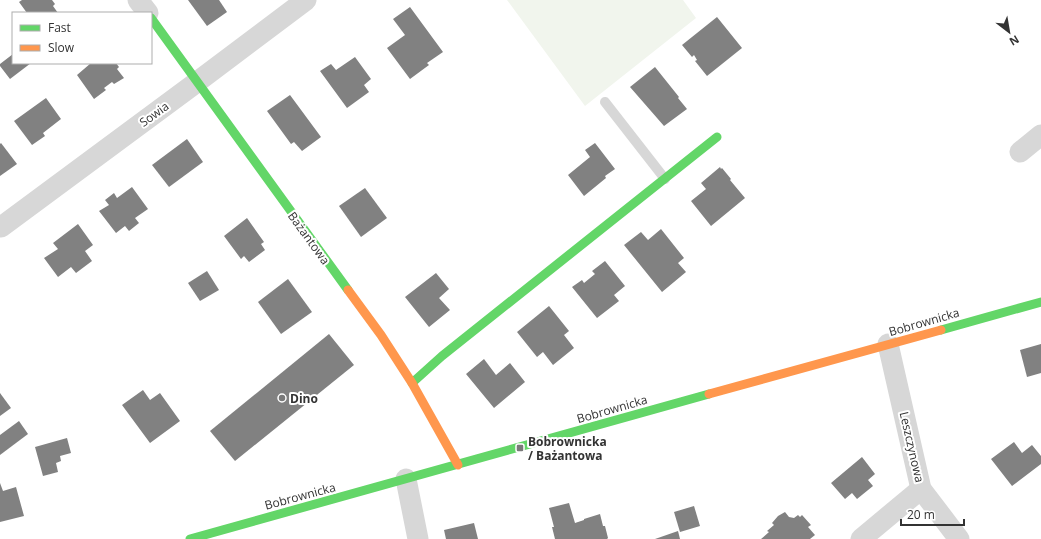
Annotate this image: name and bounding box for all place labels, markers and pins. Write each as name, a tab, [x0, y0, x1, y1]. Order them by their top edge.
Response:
place label: Dino	[290, 390, 318, 407]
marker: Dino	[277, 393, 287, 403]
place label: Bobrownicka / Bażantowa	[528, 433, 607, 464]
marker: Bobrownicka / Bażantowa	[515, 443, 525, 453]

